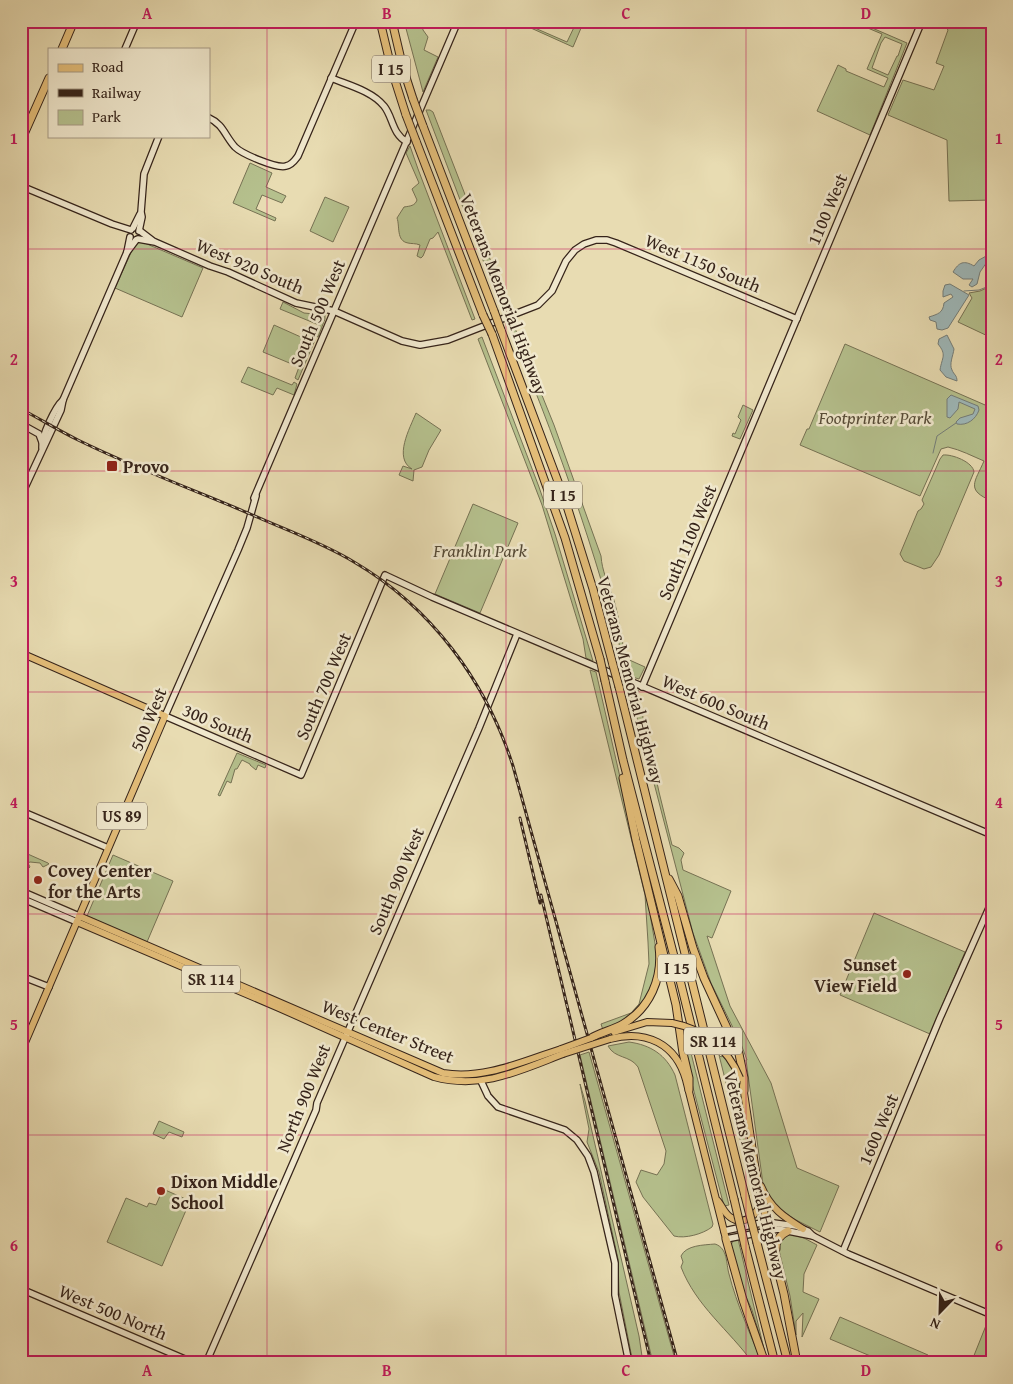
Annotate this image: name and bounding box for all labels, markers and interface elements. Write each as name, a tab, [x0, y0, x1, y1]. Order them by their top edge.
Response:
text: A	[142, 1, 153, 25]
text: B	[382, 1, 392, 25]
text: C	[621, 1, 631, 25]
text: D	[861, 1, 871, 25]
legend	[48, 48, 210, 138]
text: Road	[92, 56, 123, 77]
road number: I 15	[372, 56, 410, 82]
text: Railway	[92, 82, 142, 103]
text: Park	[92, 106, 121, 127]
text: 1	[10, 126, 18, 150]
text: 1	[995, 126, 1003, 150]
street label: 1100 West	[800, 169, 854, 249]
street label: Veterans Memorial Highway	[453, 189, 555, 399]
street label: West 1150 South	[641, 226, 765, 300]
street label: West 920 South	[192, 231, 308, 301]
street label: South 500 West	[282, 254, 352, 371]
text: 2	[10, 347, 18, 371]
text: 2	[995, 347, 1003, 371]
park label: Footprinter Park	[818, 404, 932, 431]
place label: Provo	[123, 453, 170, 480]
marker: Provo	[105, 459, 119, 473]
street label: South 1100 West	[650, 479, 724, 604]
road number: I 15	[544, 482, 582, 508]
park label: Franklin Park	[432, 537, 528, 564]
text: 3	[10, 569, 18, 593]
text: 3	[995, 569, 1003, 593]
street label: Veterans Memorial Highway	[590, 573, 672, 787]
street label: South 700 West	[288, 627, 358, 744]
street label: West 600 South	[658, 667, 774, 737]
street label: 500 West	[123, 683, 174, 755]
street label: 300 South	[179, 696, 257, 750]
text: 4	[10, 790, 18, 814]
text: 4	[995, 790, 1003, 814]
road number: US 89	[97, 802, 147, 829]
street label: South 900 West	[361, 822, 431, 939]
place label: Covey Center for the Arts	[48, 857, 153, 905]
marker: Covey Center for the Arts	[32, 874, 44, 886]
place label: Sunset View Field	[814, 951, 898, 999]
road number: I 15	[658, 954, 696, 981]
road number: SR 114	[182, 966, 240, 992]
marker: Sunset View Field	[901, 968, 913, 980]
street label: West Center Street	[318, 992, 459, 1070]
text: 5	[10, 1012, 18, 1036]
text: 5	[995, 1012, 1003, 1036]
road number: SR 114	[684, 1028, 742, 1054]
street label: North 900 West	[269, 1039, 337, 1157]
street label: Veterans Memorial Highway	[717, 1068, 795, 1282]
street label: 1600 West	[851, 1089, 905, 1169]
place label: Dixon Middle School	[171, 1168, 278, 1216]
marker: Dixon Middle School	[155, 1185, 167, 1197]
text: 6	[10, 1233, 18, 1257]
text: 6	[995, 1233, 1003, 1257]
street label: West 500 North	[55, 1277, 171, 1347]
north arrow	[916, 1286, 966, 1336]
text: N	[926, 1313, 943, 1335]
text: A	[142, 1358, 153, 1382]
text: B	[382, 1358, 392, 1382]
text: C	[621, 1358, 631, 1382]
text: D	[861, 1358, 871, 1382]

